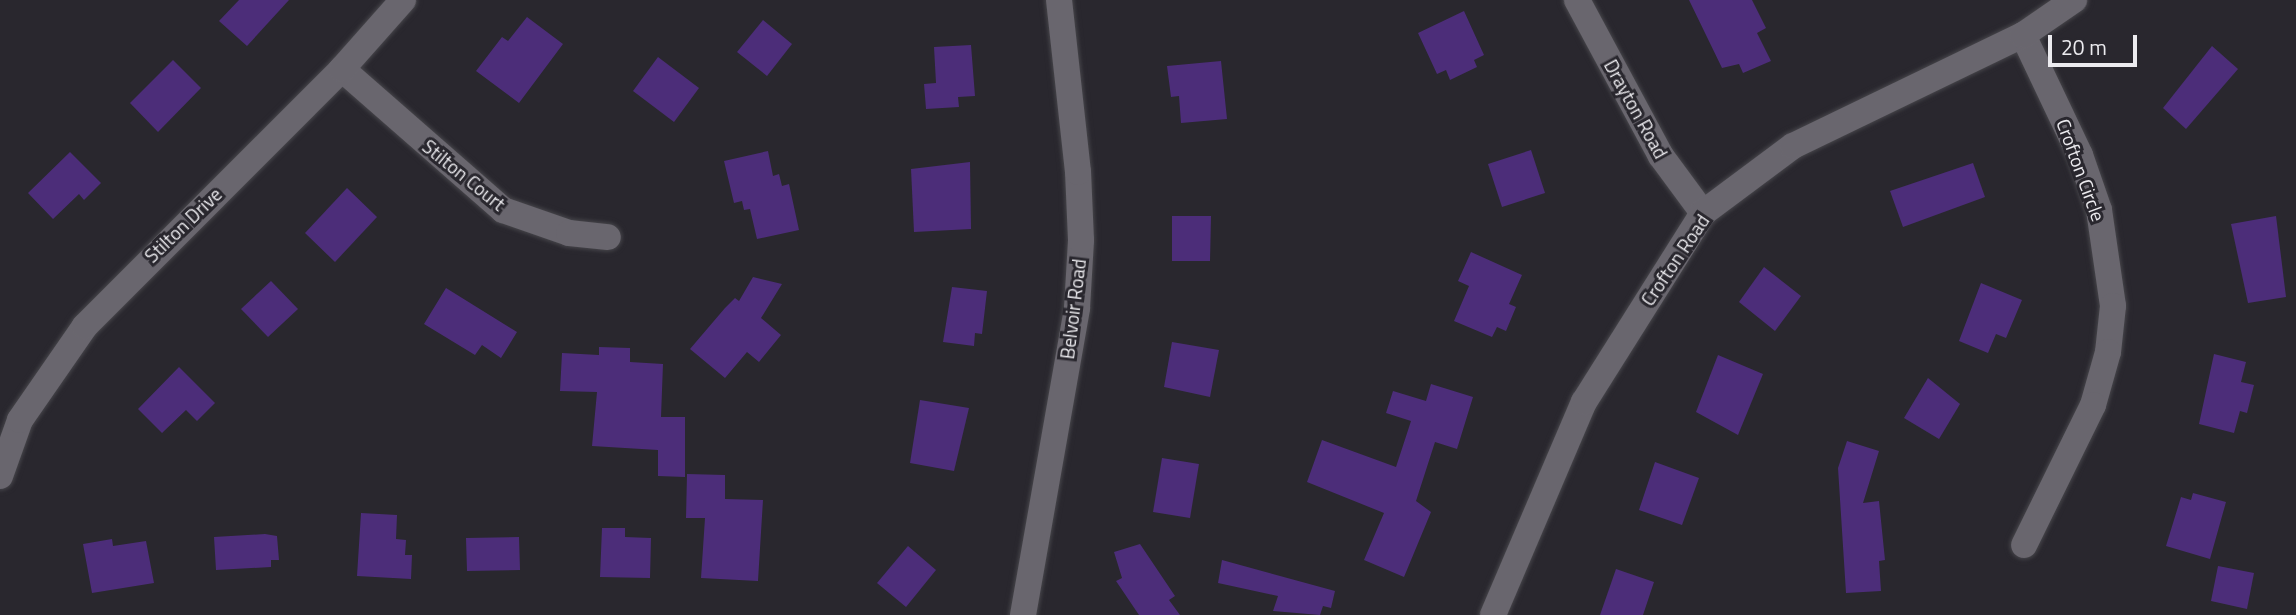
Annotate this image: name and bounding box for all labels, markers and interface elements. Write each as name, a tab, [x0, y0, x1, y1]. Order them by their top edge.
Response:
scale bar	[2051, 21, 2140, 65]
text: 20 m	[2061, 31, 2107, 63]
street label: Drayton Road	[1599, 56, 1673, 162]
street label: Crofton Circle	[2052, 116, 2110, 224]
street label: Stilton Court	[418, 135, 510, 215]
street label: Stilton Drive	[140, 183, 226, 267]
street label: Crofton Road	[1636, 210, 1714, 310]
street label: Belvoir Road	[1056, 258, 1090, 360]

